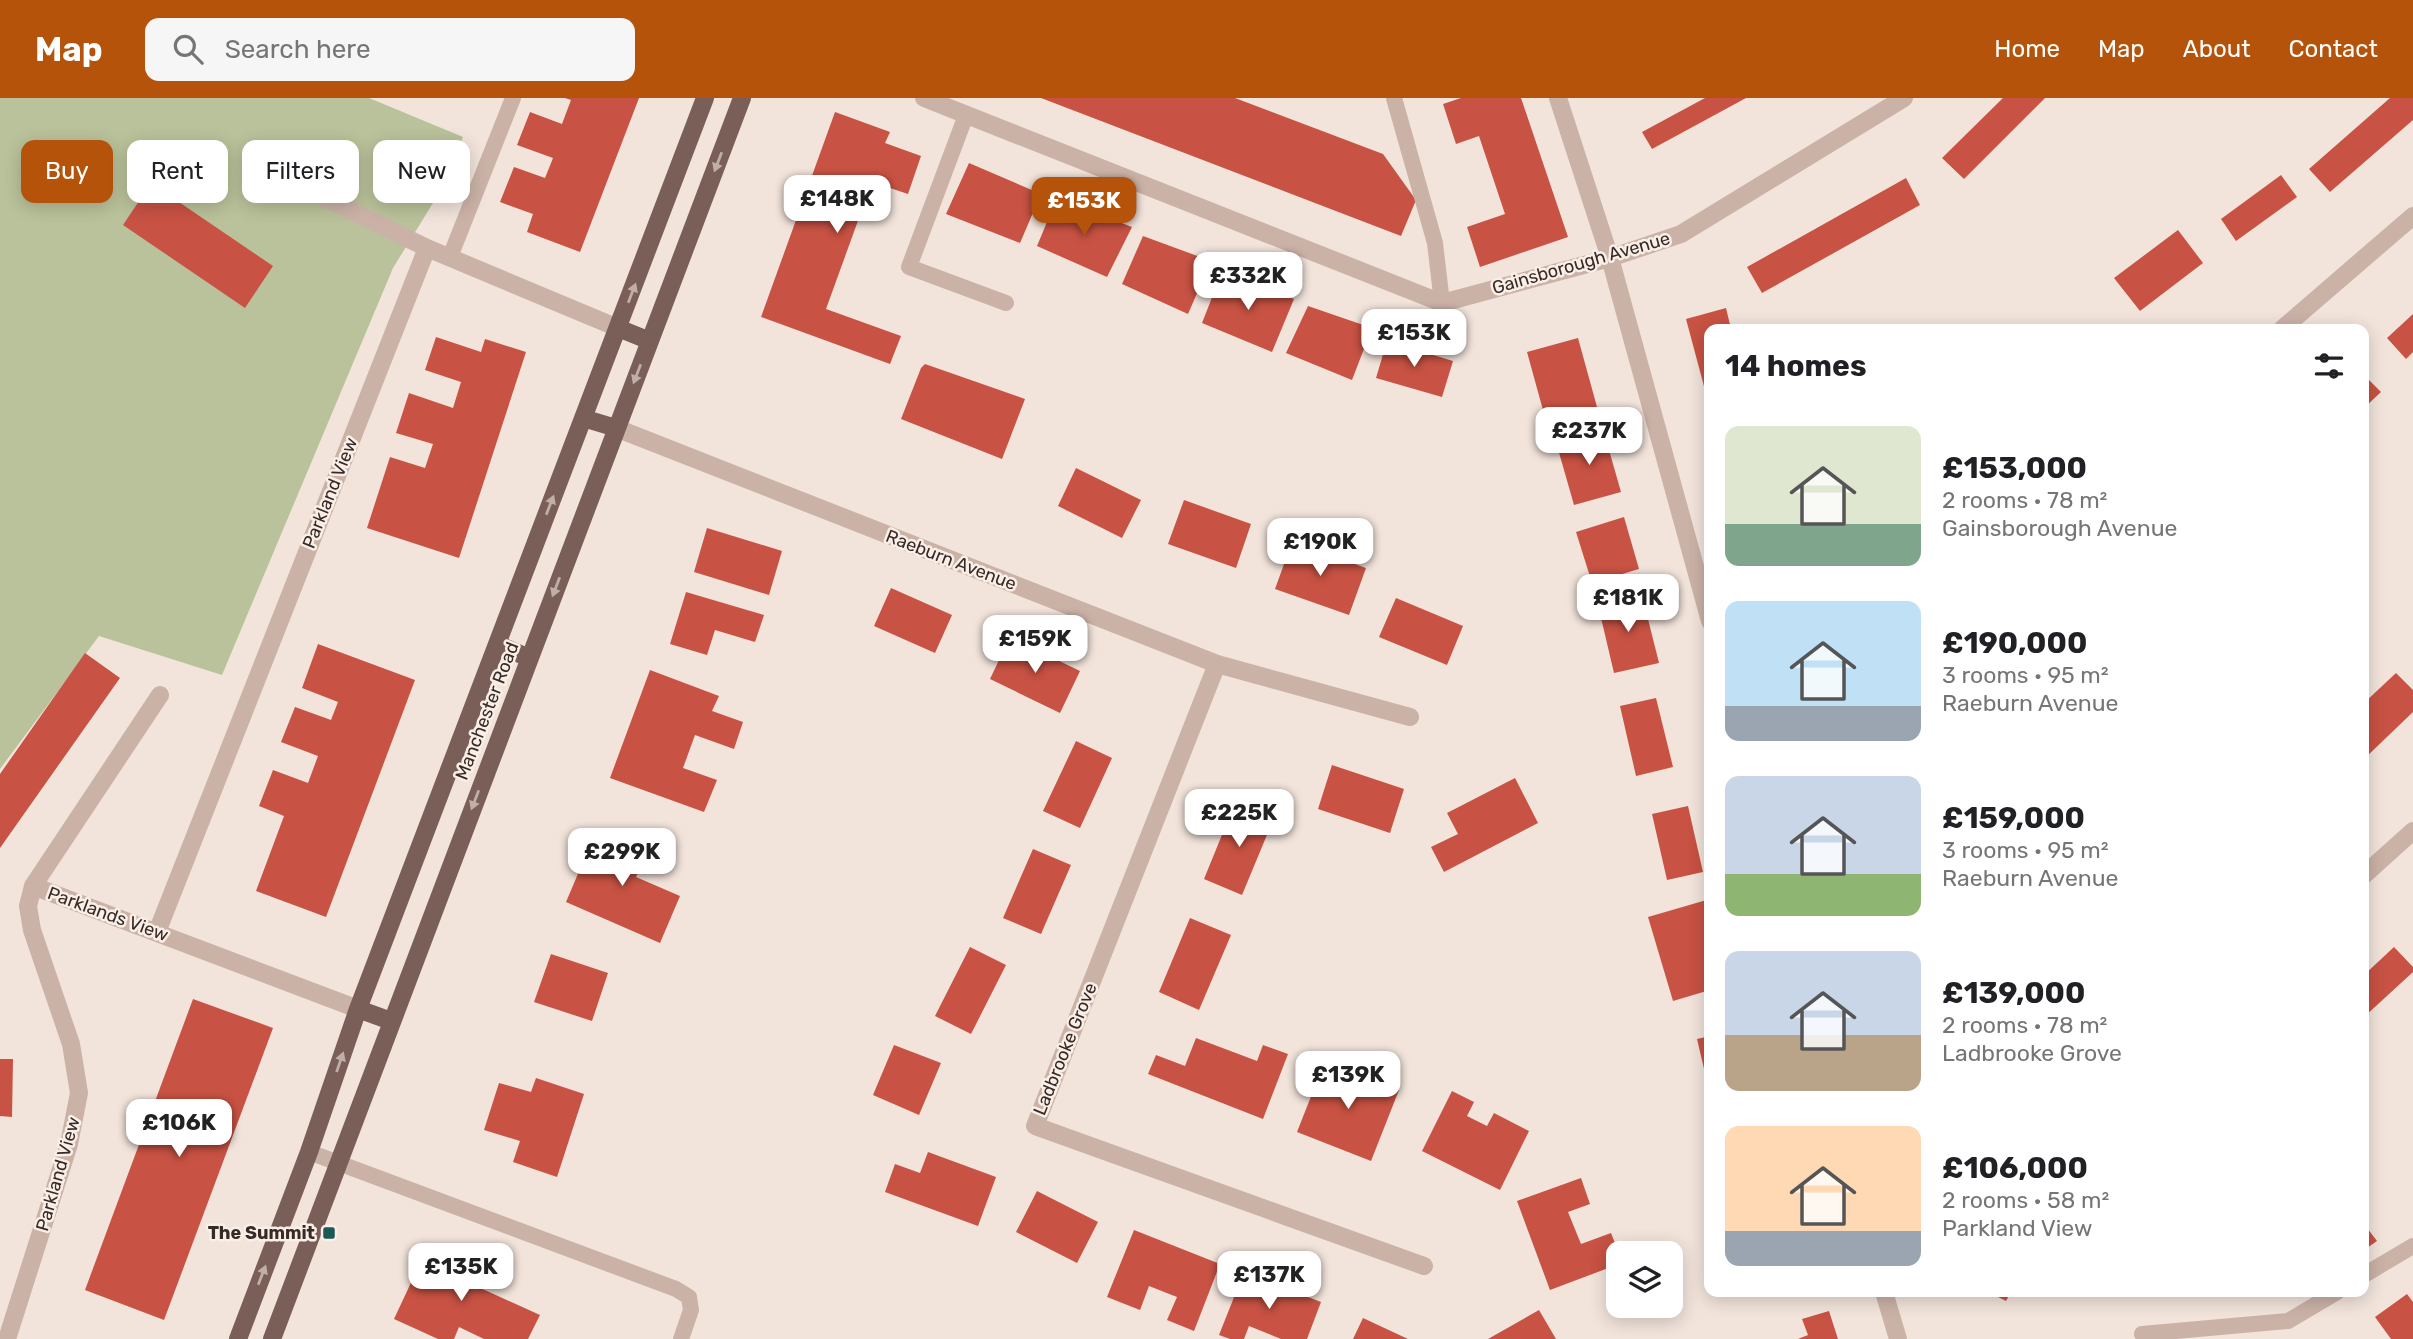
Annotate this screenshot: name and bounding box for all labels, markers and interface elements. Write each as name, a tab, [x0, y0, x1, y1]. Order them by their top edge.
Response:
search box	[145, 18, 635, 81]
text: Map	[35, 30, 103, 69]
icon: search	[169, 30, 207, 68]
text: Search here	[225, 34, 370, 65]
text: Home	[1994, 35, 2060, 63]
text: Map	[2098, 35, 2145, 63]
text: About	[2183, 35, 2251, 63]
text: Contact	[2289, 35, 2378, 63]
chip: Buy	[21, 140, 113, 203]
chip: Rent	[127, 140, 228, 203]
chip: Filters	[242, 140, 359, 203]
chip: New	[373, 140, 470, 203]
one-way arrow	[712, 151, 723, 172]
pin: £148K	[788, 176, 886, 235]
pin: £153K	[1035, 178, 1133, 237]
text: £148K	[800, 184, 874, 212]
text: £153K	[1047, 186, 1121, 214]
street label: Gainsborough Avenue	[1489, 227, 1673, 299]
pin: £332K	[1199, 252, 1297, 312]
text: £332K	[1209, 261, 1287, 289]
one-way arrow	[626, 282, 637, 303]
pin: £153K	[1365, 310, 1463, 369]
text: £153K	[1377, 318, 1451, 346]
icon: filters	[2310, 347, 2348, 385]
text: 14 homes	[1725, 348, 1867, 384]
one-way arrow	[631, 364, 642, 385]
pin: £237K	[1540, 408, 1638, 467]
text: £237K	[1551, 416, 1627, 444]
street label: Parkland View	[298, 434, 362, 552]
text: £153,000	[1942, 450, 2087, 486]
icon: home	[1781, 454, 1865, 538]
text: 2 rooms · 78 m²	[1942, 486, 2107, 514]
one-way arrow	[545, 494, 556, 515]
text: Gainsborough Avenue	[1942, 514, 2177, 542]
pin: £190K	[1271, 518, 1369, 578]
street label: Raeburn Avenue	[883, 525, 1019, 595]
text: £190K	[1283, 527, 1357, 555]
pin: £181K	[1579, 574, 1677, 634]
one-way arrow	[550, 577, 561, 598]
text: £181K	[1593, 583, 1663, 611]
pin: £159K	[986, 616, 1084, 675]
text: £159K	[999, 624, 1071, 652]
text: £190,000	[1942, 625, 2087, 661]
icon: home	[1781, 629, 1865, 713]
street label: Manchester Road	[451, 639, 523, 783]
text: 3 rooms · 95 m²	[1942, 661, 2109, 689]
text: Raeburn Avenue	[1942, 689, 2118, 717]
one-way arrow	[469, 789, 480, 810]
pin: £225K	[1190, 790, 1288, 849]
text: £225K	[1201, 798, 1277, 826]
text: £159,000	[1942, 800, 2085, 836]
icon: home	[1781, 804, 1865, 888]
pin: £299K	[573, 828, 671, 888]
text: 3 rooms · 95 m²	[1942, 836, 2109, 864]
text: £299K	[584, 837, 660, 865]
text: Raeburn Avenue	[1942, 864, 2118, 892]
street label: Parklands View	[45, 882, 171, 946]
text: £139,000	[1942, 975, 2085, 1011]
icon: home	[1781, 979, 1865, 1063]
street label: Ladbrooke Grove	[1028, 980, 1102, 1118]
text: 2 rooms · 78 m²	[1942, 1011, 2107, 1039]
text: Ladbrooke Grove	[1942, 1039, 2122, 1067]
one-way arrow	[335, 1051, 346, 1072]
pin: £139K	[1299, 1052, 1397, 1111]
text: £139K	[1311, 1060, 1385, 1088]
pin: £106K	[130, 1100, 228, 1159]
text: £106K	[142, 1108, 216, 1136]
street label: Parkland View	[31, 1114, 85, 1234]
text: £106,000	[1942, 1150, 2088, 1186]
icon: home	[1781, 1154, 1865, 1238]
text: 2 rooms · 58 m²	[1942, 1186, 2109, 1214]
text: Parkland View	[1942, 1214, 2092, 1242]
place label: The Summit	[208, 1222, 315, 1244]
marker: The Summit	[321, 1225, 337, 1241]
map controls	[1606, 1241, 1683, 1318]
button: layers	[1606, 1241, 1683, 1318]
pin: £135K	[412, 1244, 510, 1303]
text: £135K	[424, 1252, 498, 1280]
pin: £137K	[1220, 1252, 1318, 1311]
text: £137K	[1233, 1260, 1305, 1288]
one-way arrow	[257, 1265, 268, 1286]

